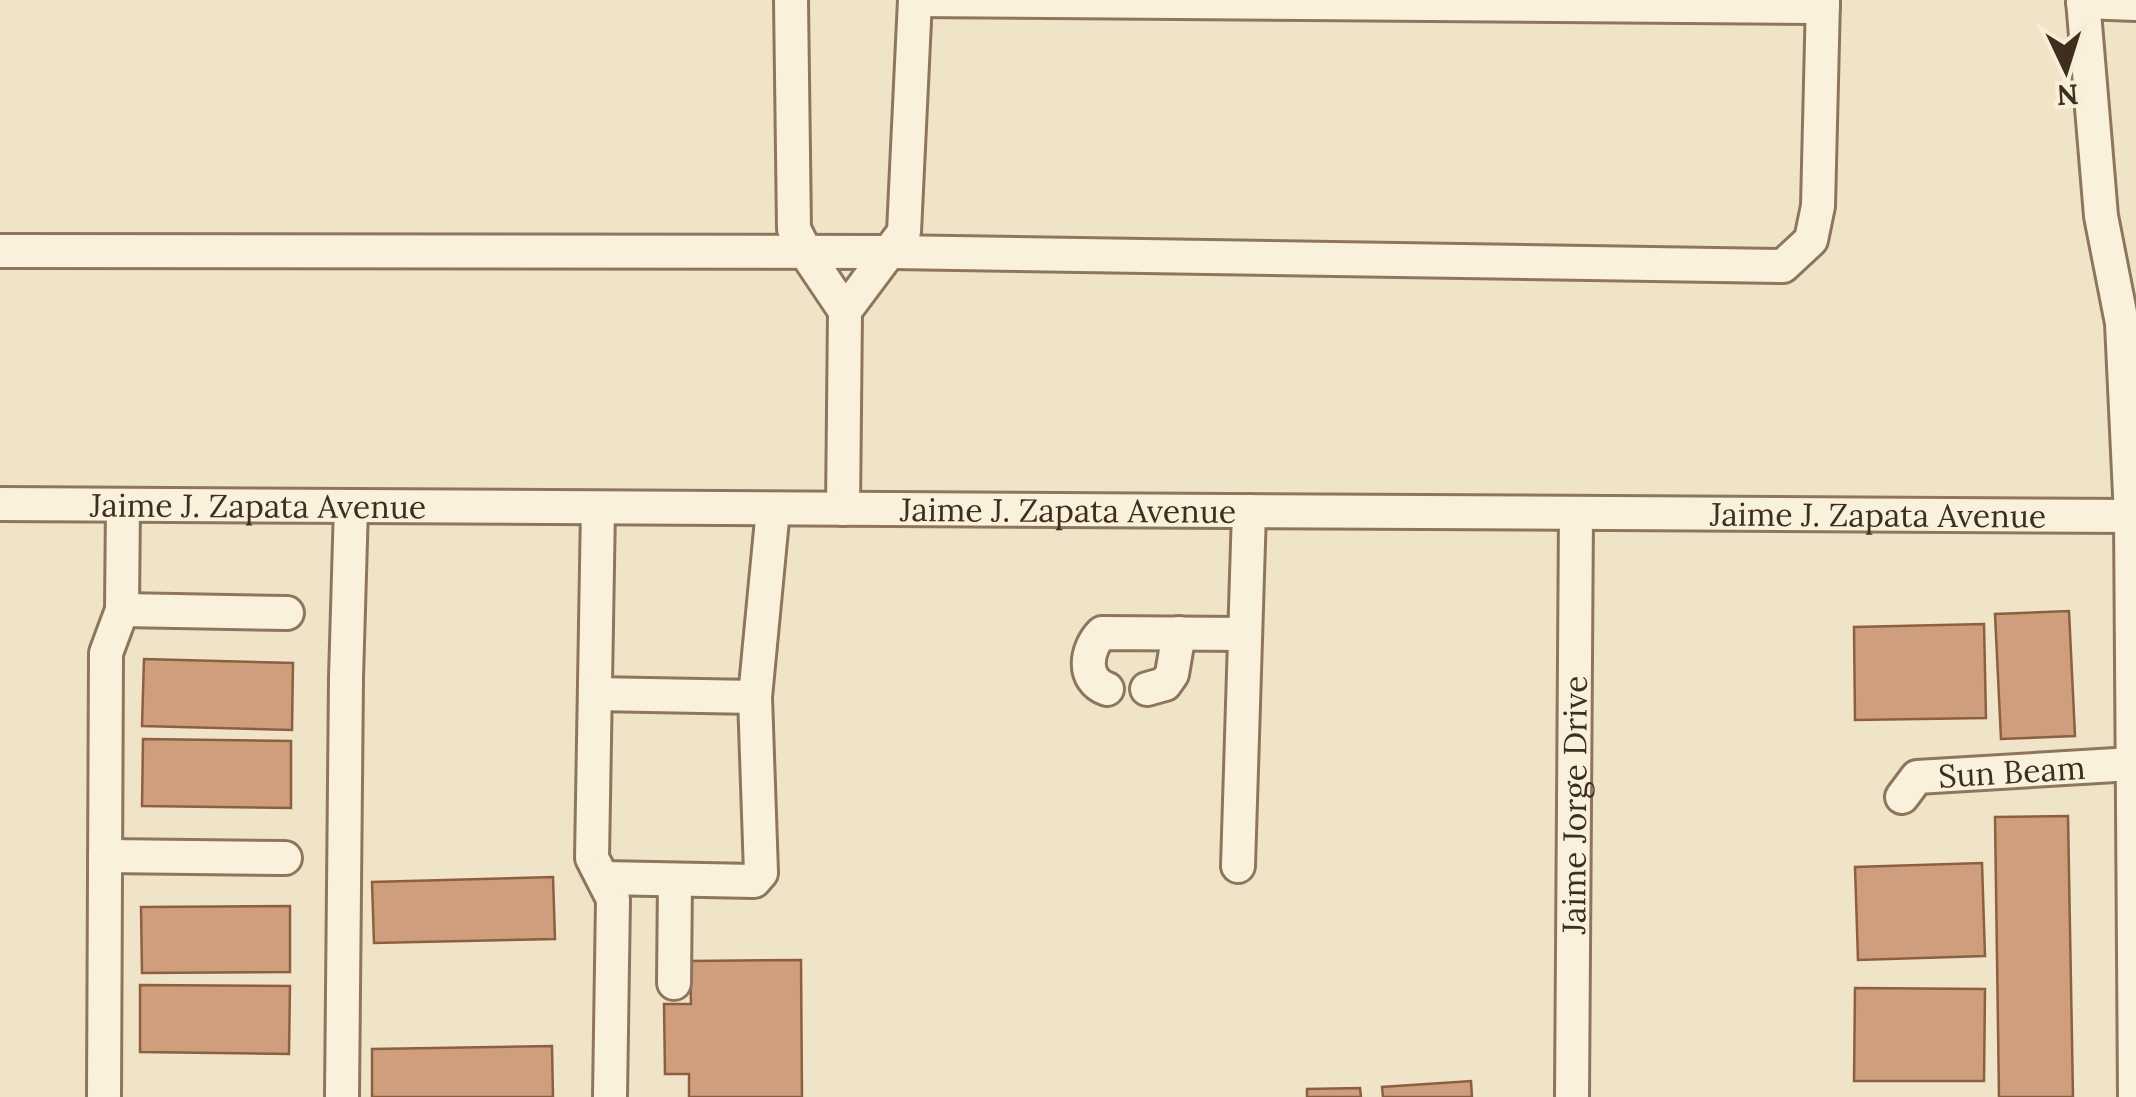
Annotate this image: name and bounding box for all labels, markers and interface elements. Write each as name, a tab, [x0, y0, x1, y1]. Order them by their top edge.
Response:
north arrow	[2016, 20, 2116, 120]
text: N	[2056, 76, 2080, 114]
street label: Jaime J. Zapata Avenue	[89, 484, 426, 527]
street label: Jaime J. Zapata Avenue	[899, 489, 1236, 531]
street label: Jaime J. Zapata Avenue	[1709, 493, 2046, 536]
street label: Jaime Jorge Drive	[1553, 675, 1595, 936]
street label: Sun Beam	[1937, 746, 2087, 796]

